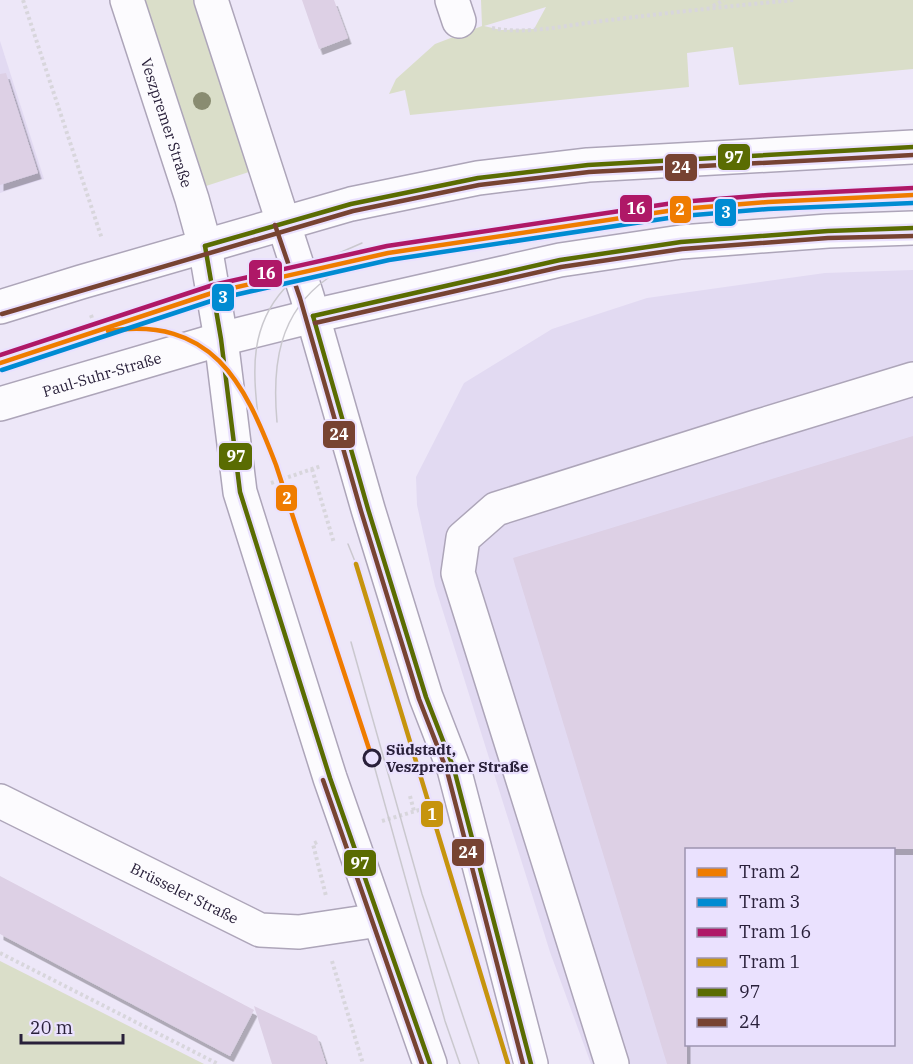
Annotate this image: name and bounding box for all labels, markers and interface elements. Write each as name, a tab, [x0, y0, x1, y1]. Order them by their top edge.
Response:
street label: Veszpremer Straße	[137, 56, 197, 190]
line badge: 97	[717, 143, 751, 171]
text: 97	[724, 147, 744, 167]
line badge: 24	[664, 153, 698, 182]
text: 24	[671, 157, 691, 177]
line badge: 16	[619, 194, 653, 223]
line badge: 2	[669, 195, 692, 224]
text: 16	[626, 198, 646, 218]
line badge: 3	[714, 198, 737, 227]
text: 2	[675, 199, 685, 219]
text: 3	[721, 202, 731, 222]
line badge: 16	[248, 259, 283, 288]
text: 16	[256, 263, 276, 283]
line badge: 3	[211, 283, 235, 312]
text: 3	[218, 287, 228, 307]
street label: Paul-Suhr-Straße	[40, 348, 163, 401]
line badge: 24	[322, 420, 356, 449]
text: 24	[329, 424, 349, 444]
line badge: 97	[218, 442, 253, 471]
text: 97	[226, 446, 246, 466]
line badge: 2	[275, 484, 298, 512]
text: 2	[282, 488, 292, 508]
place label: Südstadt, Veszpremer Straße	[386, 740, 529, 776]
marker: Südstadt, Veszpremer Straße	[363, 749, 381, 767]
line badge: 1	[420, 800, 444, 828]
text: 1	[427, 804, 437, 824]
line badge: 24	[451, 838, 485, 867]
text: 24	[458, 842, 478, 862]
legend	[685, 848, 895, 1046]
line badge: 97	[343, 849, 377, 877]
text: 97	[350, 853, 370, 873]
street label: Brüsseler Straße	[127, 858, 242, 927]
text: Tram 2	[739, 860, 800, 883]
text: Tram 3	[739, 890, 800, 913]
text: Tram 16	[739, 920, 811, 943]
text: Tram 1	[739, 950, 800, 973]
text: 97	[739, 980, 761, 1003]
scale bar	[21, 1007, 123, 1045]
text: 24	[739, 1010, 761, 1033]
text: 20 m	[30, 1016, 73, 1039]

